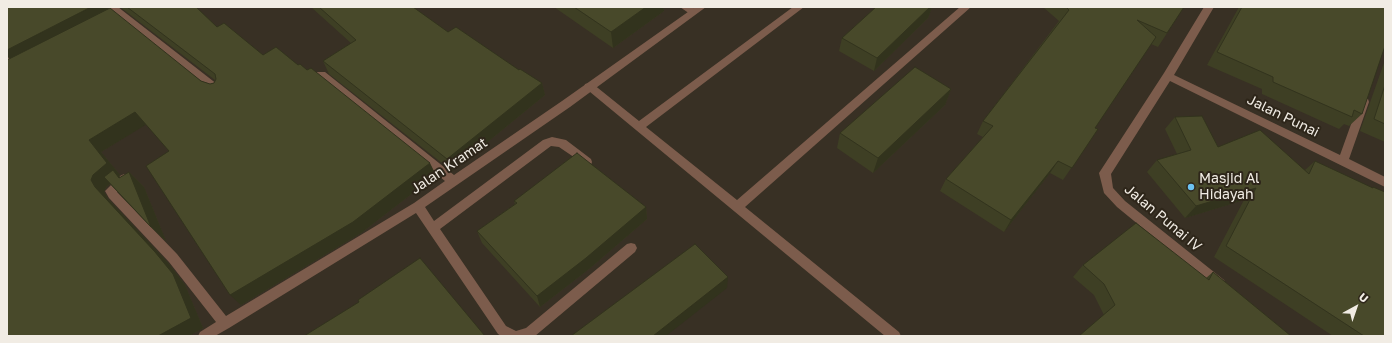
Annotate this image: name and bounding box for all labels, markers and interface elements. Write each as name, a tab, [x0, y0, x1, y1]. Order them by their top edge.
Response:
street label: Jalan Punai	[1244, 91, 1322, 141]
street label: Jalan Kramat	[407, 134, 491, 198]
place label: Masjid Al Hidayah	[1199, 171, 1260, 204]
street label: Jalan Punai IV	[1121, 181, 1205, 255]
marker: Masjid Al Hidayah	[1186, 182, 1196, 192]
north arrow	[1336, 287, 1376, 327]
text: U	[1357, 290, 1371, 305]

